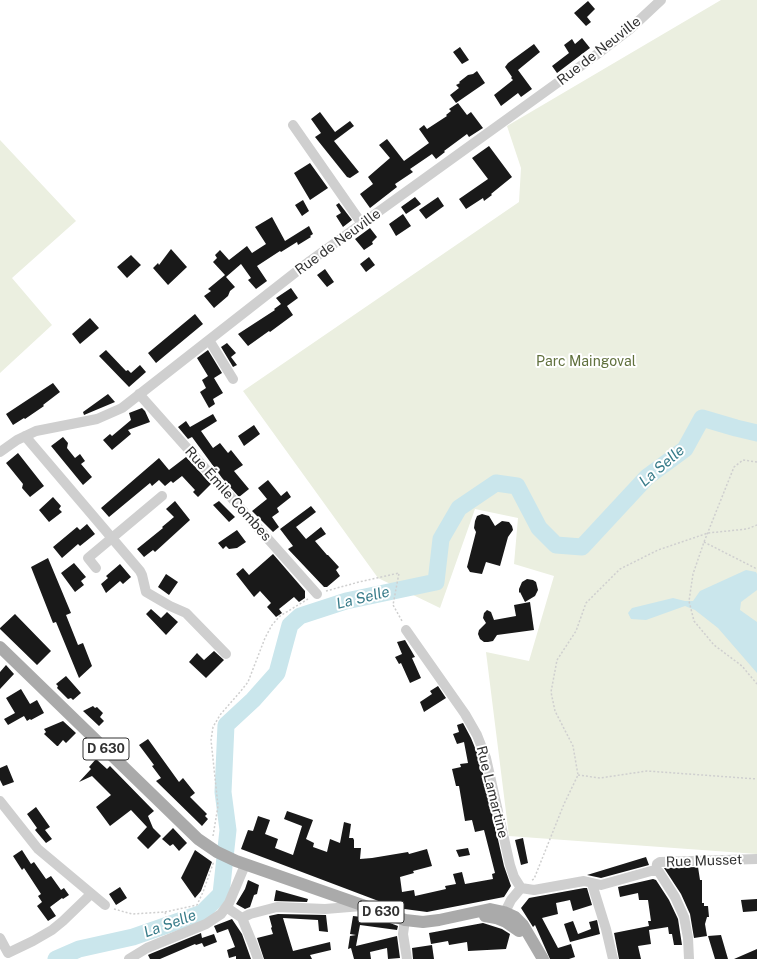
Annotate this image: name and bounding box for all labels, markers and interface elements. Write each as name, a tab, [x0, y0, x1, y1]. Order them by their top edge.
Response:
street label: Rue de Neuville	[554, 13, 644, 89]
street label: Rue de Neuville	[292, 205, 384, 279]
park label: Parc Maingoval	[536, 354, 636, 370]
water label: La Selle	[636, 441, 688, 491]
street label: Rue Émile Combes	[181, 443, 275, 545]
water label: La Selle	[335, 583, 391, 613]
road number: D 630	[83, 738, 129, 760]
street label: Rue Lamartine	[472, 744, 512, 840]
street label: Rue Musset	[665, 851, 743, 871]
road number: D 630	[358, 901, 404, 923]
water label: La Selle	[141, 906, 199, 942]

